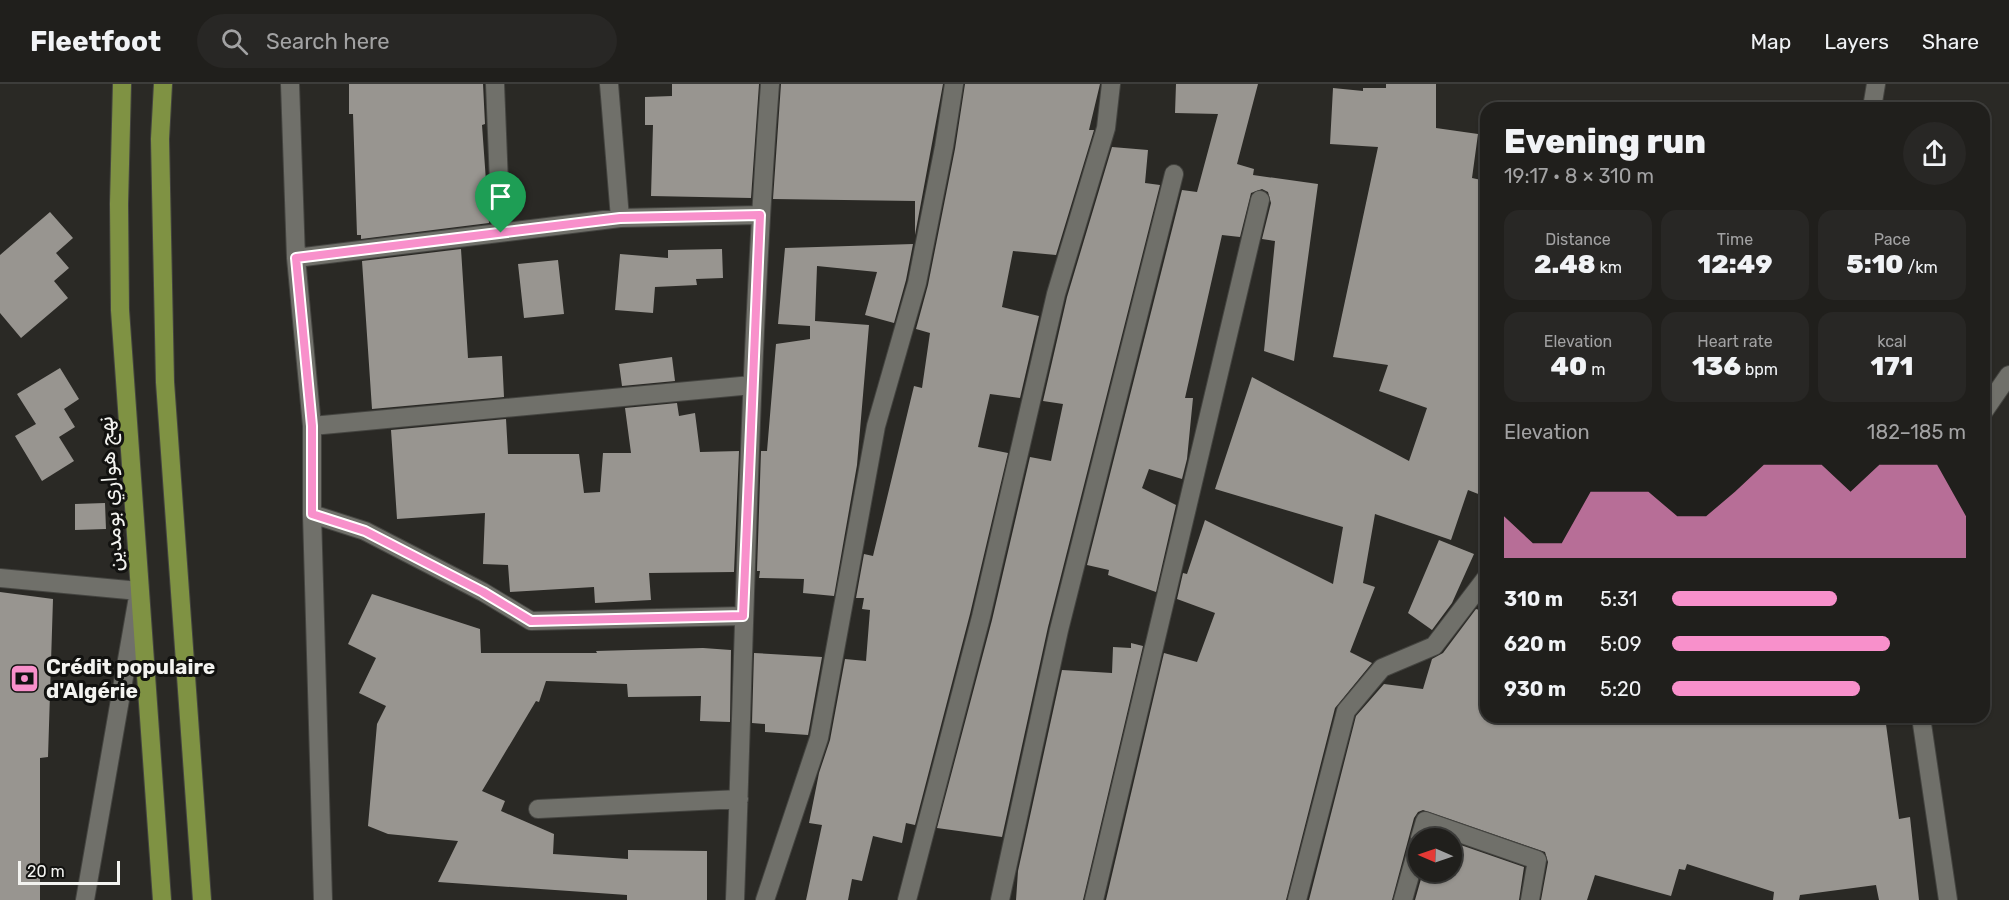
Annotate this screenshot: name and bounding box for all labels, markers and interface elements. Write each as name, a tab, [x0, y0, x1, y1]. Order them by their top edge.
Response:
search box	[197, 14, 617, 68]
text: Fleetfoot	[30, 25, 161, 58]
icon: search	[218, 25, 251, 58]
text: Search here	[266, 28, 389, 55]
text: Map	[1750, 29, 1791, 54]
text: Layers	[1824, 29, 1889, 54]
text: Share	[1922, 29, 1979, 54]
text: Evening run	[1504, 122, 1706, 161]
button: share	[1903, 122, 1966, 185]
text: 19:17 · 8 × 310 m	[1504, 164, 1654, 188]
pin	[475, 171, 526, 233]
icon: arrive	[484, 180, 517, 213]
text: Distance	[1545, 230, 1611, 249]
text: Time	[1717, 230, 1753, 249]
text: Pace	[1874, 230, 1910, 249]
text: 2.48	[1534, 249, 1596, 280]
text: 12:49	[1698, 249, 1772, 280]
text: 5:10	[1846, 249, 1904, 280]
text: km	[1596, 258, 1622, 277]
text: /km	[1904, 258, 1938, 277]
text: Elevation	[1544, 332, 1612, 351]
text: Heart rate	[1697, 332, 1773, 351]
text: kcal	[1877, 332, 1907, 351]
text: 40	[1551, 351, 1587, 382]
text: 136	[1692, 351, 1741, 382]
text: 171	[1871, 351, 1913, 382]
text: m	[1587, 360, 1605, 379]
text: bpm	[1741, 360, 1778, 379]
street label: نهج هواري بومدين	[92, 415, 130, 573]
text: Elevation	[1504, 420, 1590, 444]
text: 182–185 m	[1867, 420, 1966, 444]
text: 310 m	[1504, 587, 1563, 611]
text: 5:31	[1600, 587, 1637, 611]
text: 620 m	[1504, 632, 1566, 656]
text: 5:09	[1600, 632, 1642, 656]
place label: Crédit populaire d'Algérie	[46, 654, 215, 703]
bank icon: Crédit populaire d'Algérie	[9, 662, 41, 694]
text: 930 m	[1504, 677, 1566, 701]
text: 5:20	[1600, 677, 1641, 701]
north arrow	[1408, 828, 1462, 882]
map controls	[1408, 828, 1462, 882]
scale bar	[18, 858, 120, 886]
text: 20 m	[27, 862, 65, 881]

